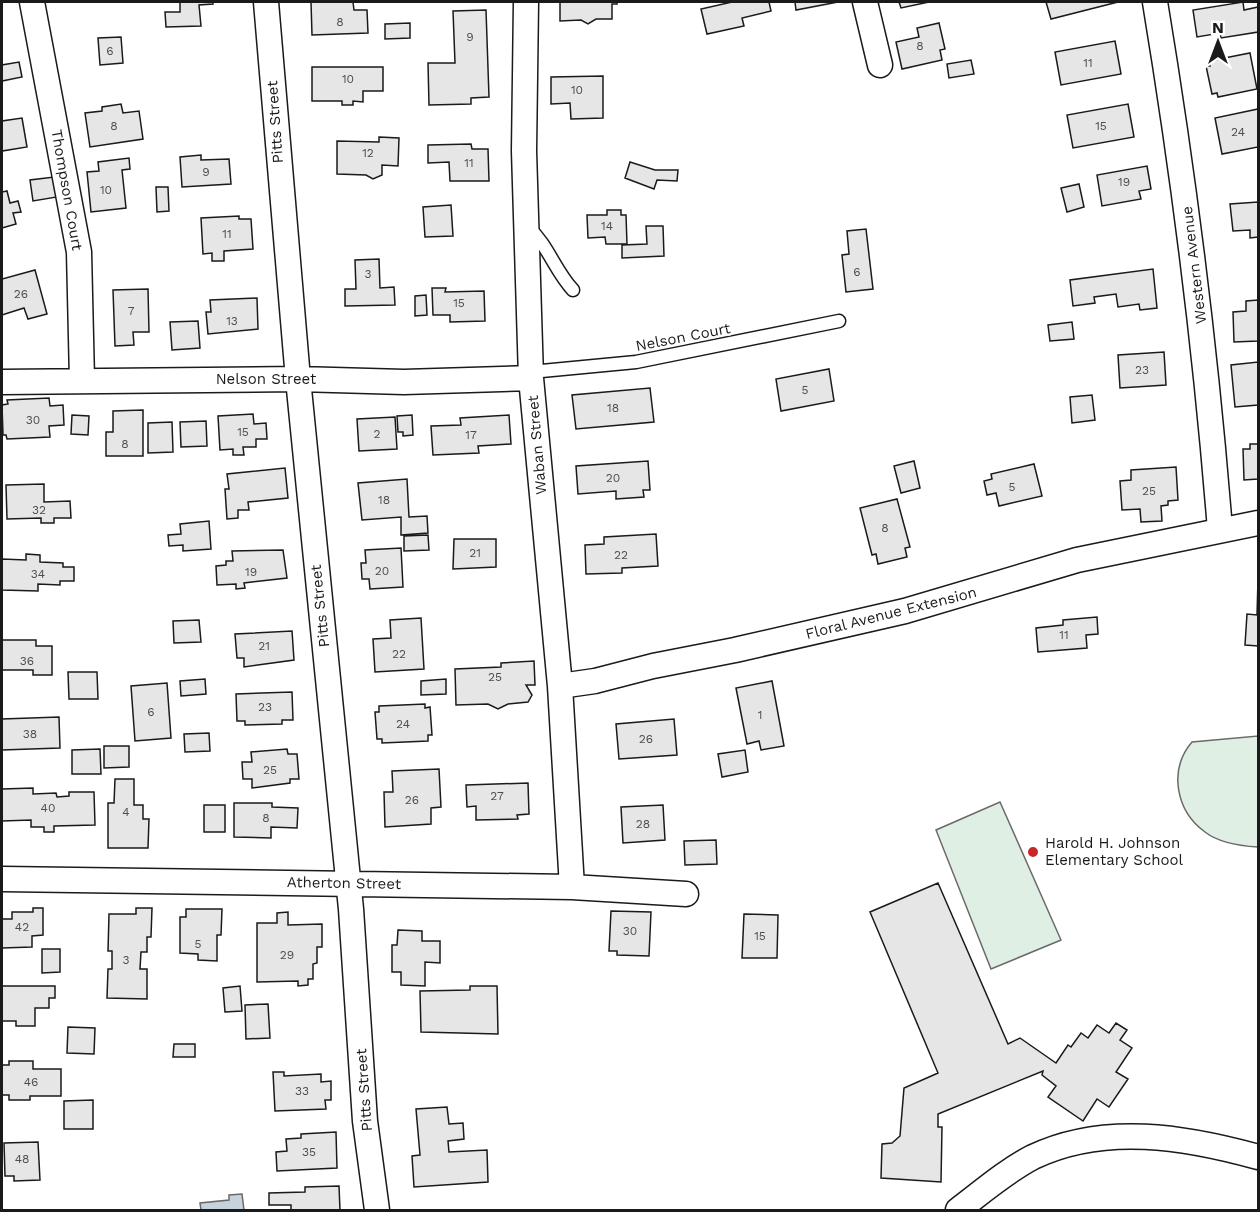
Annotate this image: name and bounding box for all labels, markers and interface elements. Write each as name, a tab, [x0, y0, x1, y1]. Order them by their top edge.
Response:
north arrow	[1188, 12, 1248, 72]
house number: 8	[336, 15, 344, 29]
text: N	[1212, 18, 1224, 37]
house number: 9	[466, 30, 474, 44]
house number: 8	[916, 39, 924, 53]
house number: 6	[106, 44, 114, 58]
house number: 11	[1083, 56, 1093, 70]
house number: 10	[342, 72, 354, 86]
street label: Pitts Street	[263, 79, 287, 164]
house number: 10	[571, 83, 583, 97]
house number: 8	[110, 119, 118, 133]
house number: 15	[1095, 119, 1107, 133]
house number: 24	[1231, 125, 1245, 139]
street label: Thompson Court	[47, 128, 87, 253]
house number: 12	[362, 146, 374, 160]
house number: 11	[464, 156, 474, 170]
house number: 9	[202, 165, 210, 179]
house number: 19	[1118, 175, 1130, 189]
house number: 10	[100, 183, 112, 197]
street label: Western Avenue	[1178, 205, 1210, 325]
house number: 14	[601, 219, 613, 233]
house number: 11	[222, 227, 232, 241]
house number: 6	[853, 265, 861, 279]
house number: 3	[365, 267, 372, 281]
house number: 26	[14, 287, 28, 301]
house number: 15	[453, 296, 465, 310]
house number: 7	[128, 304, 135, 318]
house number: 13	[226, 314, 238, 328]
street label: Nelson Court	[634, 319, 733, 355]
house number: 23	[1135, 363, 1149, 377]
street label: Nelson Street	[216, 370, 317, 388]
house number: 5	[802, 383, 809, 397]
street label: Waban Street	[524, 394, 550, 495]
house number: 18	[607, 401, 619, 415]
house number: 30	[26, 413, 40, 427]
house number: 15	[237, 425, 249, 439]
house number: 2	[374, 427, 381, 441]
house number: 17	[465, 428, 477, 442]
house number: 8	[121, 437, 129, 451]
house number: 20	[606, 471, 620, 485]
house number: 5	[1009, 480, 1016, 494]
house number: 25	[1142, 484, 1156, 498]
house number: 18	[378, 493, 390, 507]
house number: 32	[32, 503, 46, 517]
house number: 8	[881, 521, 889, 535]
house number: 21	[469, 546, 481, 560]
house number: 22	[614, 548, 628, 562]
street label: Pitts Street	[307, 563, 333, 648]
house number: 20	[375, 564, 389, 578]
house number: 19	[245, 565, 257, 579]
house number: 34	[31, 567, 45, 581]
street label: Floral Avenue Extension	[803, 583, 979, 643]
house number: 11	[1059, 628, 1069, 642]
house number: 21	[258, 639, 270, 653]
house number: 22	[392, 647, 406, 661]
house number: 36	[20, 654, 34, 668]
house number: 25	[488, 670, 502, 684]
house number: 23	[258, 700, 272, 714]
house number: 6	[147, 705, 155, 719]
house number: 1	[758, 708, 762, 722]
house number: 24	[396, 717, 410, 731]
house number: 38	[23, 727, 37, 741]
house number: 26	[639, 732, 653, 746]
house number: 25	[263, 763, 277, 777]
house number: 27	[490, 789, 504, 803]
house number: 26	[405, 793, 419, 807]
house number: 40	[41, 801, 55, 815]
house number: 4	[122, 805, 130, 819]
house number: 8	[262, 811, 270, 825]
house number: 28	[636, 817, 650, 831]
place label: Harold H. Johnson Elementary School	[1045, 834, 1184, 869]
marker: Harold H. Johnson Elementary School	[1026, 845, 1040, 859]
street label: Atherton Street	[287, 873, 402, 893]
house number: 42	[15, 920, 29, 934]
house number: 30	[623, 924, 637, 938]
house number: 15	[754, 929, 766, 943]
house number: 5	[195, 937, 202, 951]
house number: 29	[280, 948, 294, 962]
house number: 3	[123, 953, 130, 967]
street label: Pitts Street	[352, 1047, 376, 1132]
house number: 46	[24, 1075, 38, 1089]
house number: 33	[295, 1084, 309, 1098]
house number: 35	[302, 1145, 316, 1159]
house number: 48	[15, 1152, 29, 1166]

